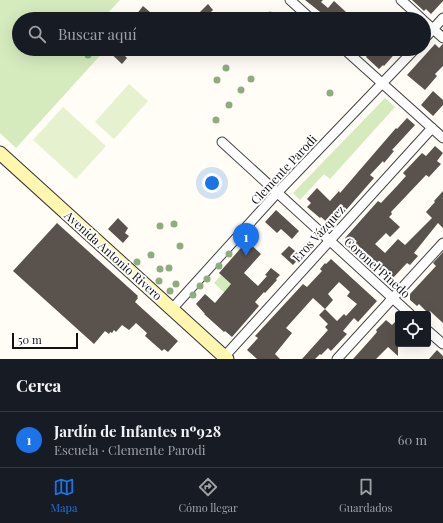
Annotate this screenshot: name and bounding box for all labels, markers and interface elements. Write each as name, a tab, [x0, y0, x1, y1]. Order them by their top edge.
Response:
search box	[12, 12, 431, 56]
icon: search	[26, 23, 48, 45]
text: Buscar aquí	[58, 24, 137, 44]
street label: Clemente Parodi	[247, 131, 320, 208]
your location	[202, 173, 222, 193]
street label: Eros Vázquez	[289, 201, 348, 265]
street label: Avenida Antonio Rivero	[61, 206, 166, 304]
pin: 1	[233, 223, 259, 256]
street label: Coronel Pinedo	[341, 233, 414, 301]
map controls	[395, 311, 431, 347]
button: locate	[395, 311, 431, 347]
scale bar	[12, 331, 78, 350]
text: 50 m	[18, 332, 42, 347]
text: Cerca	[16, 374, 61, 396]
text: Jardín de Infantes nº928	[54, 421, 221, 441]
text: 1	[27, 431, 31, 448]
text: 60 m	[398, 431, 427, 448]
text: Escuela · Clemente Parodi	[54, 441, 206, 458]
tab: Mapa	[51, 476, 77, 515]
tab: Cómo llegar	[178, 476, 238, 515]
tab: Guardados	[339, 476, 392, 515]

